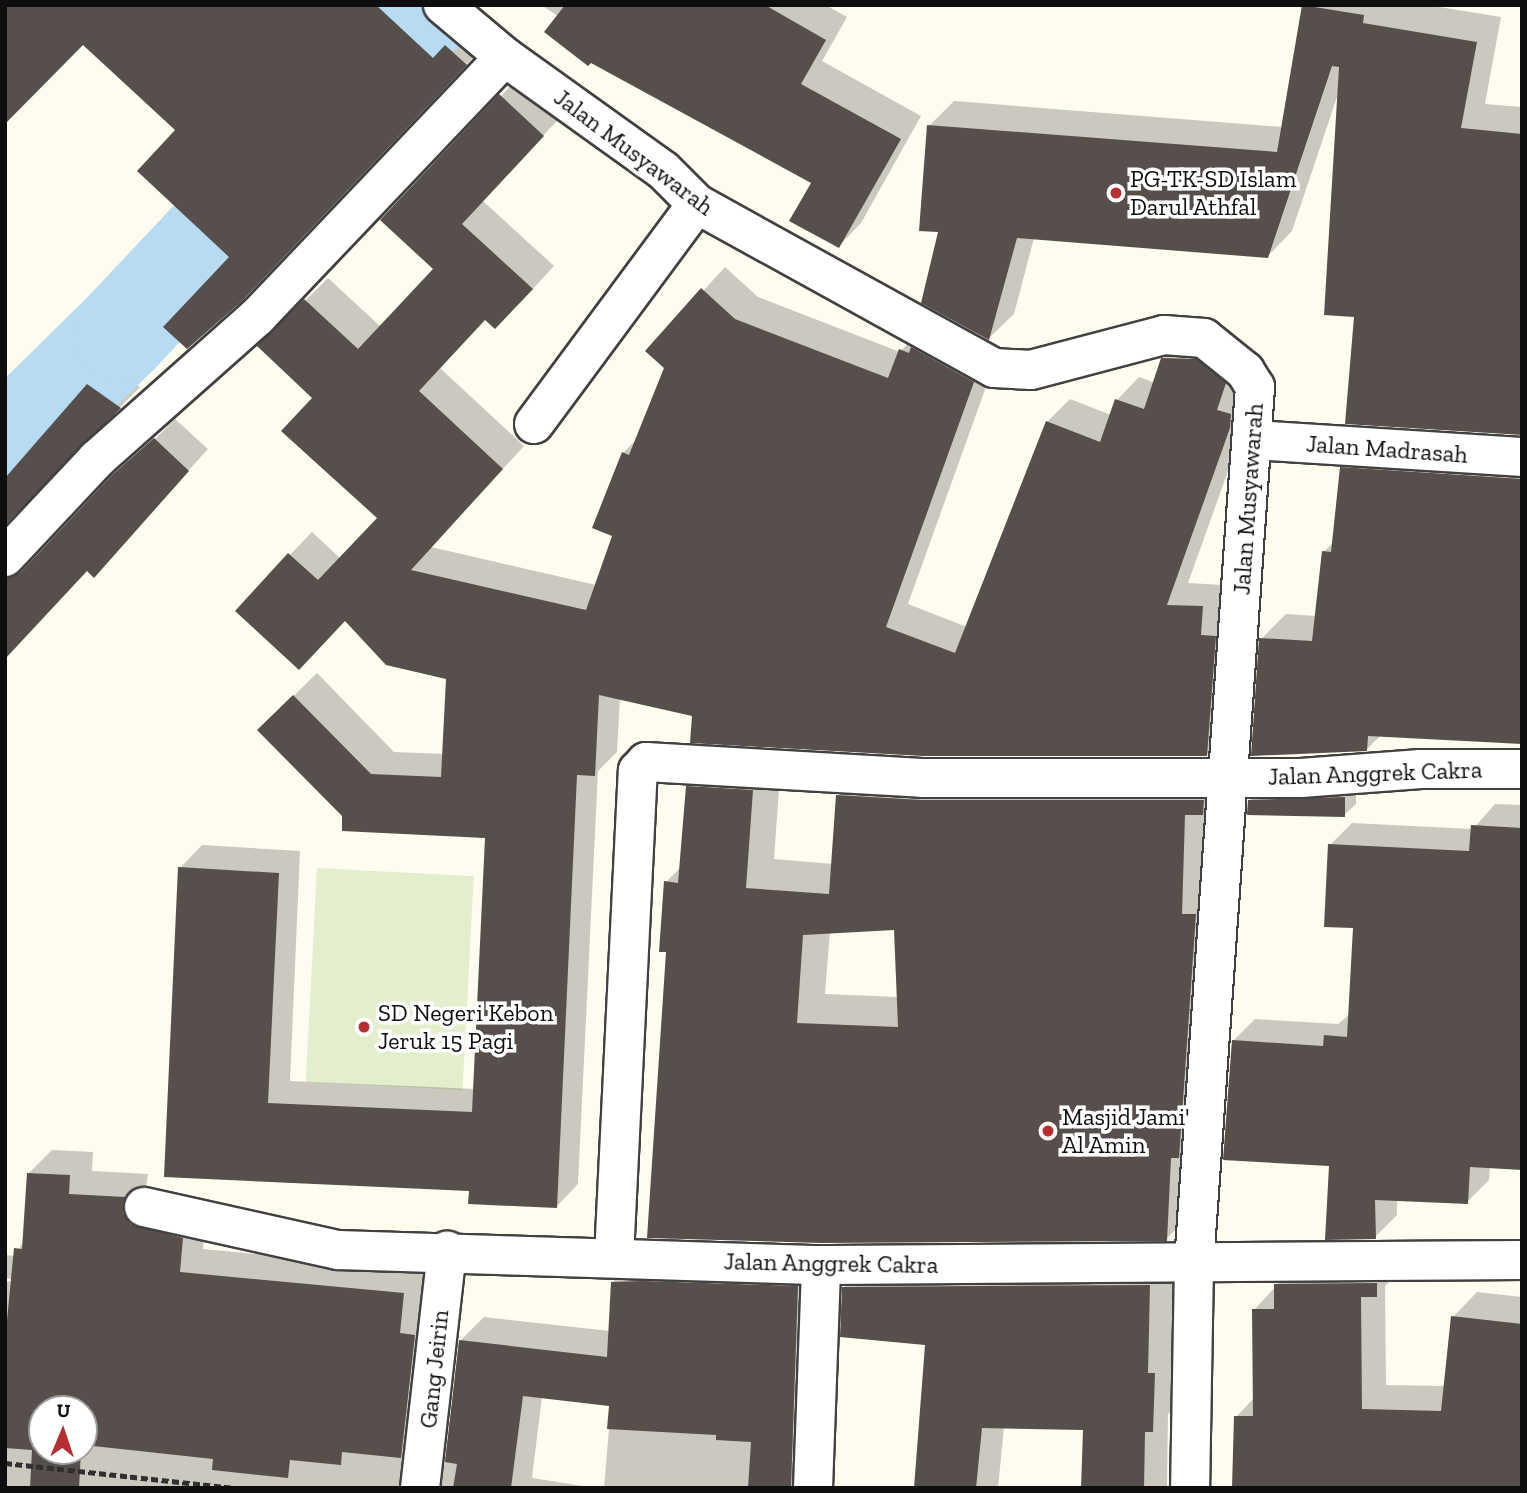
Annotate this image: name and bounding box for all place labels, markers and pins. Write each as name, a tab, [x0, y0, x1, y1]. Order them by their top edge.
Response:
place label: PG-TK-SD Islam Darul Athfal	[1130, 165, 1296, 221]
marker: PG-TK-SD Islam Darul Athfal	[1108, 185, 1124, 201]
place label: SD Negeri Kebon Jeruk 15 Pagi	[378, 999, 553, 1055]
marker: SD Negeri Kebon Jeruk 15 Pagi	[356, 1019, 372, 1035]
place label: Masjid Jami' Al Amin	[1062, 1103, 1190, 1159]
marker: Masjid Jami' Al Amin	[1040, 1123, 1056, 1139]

